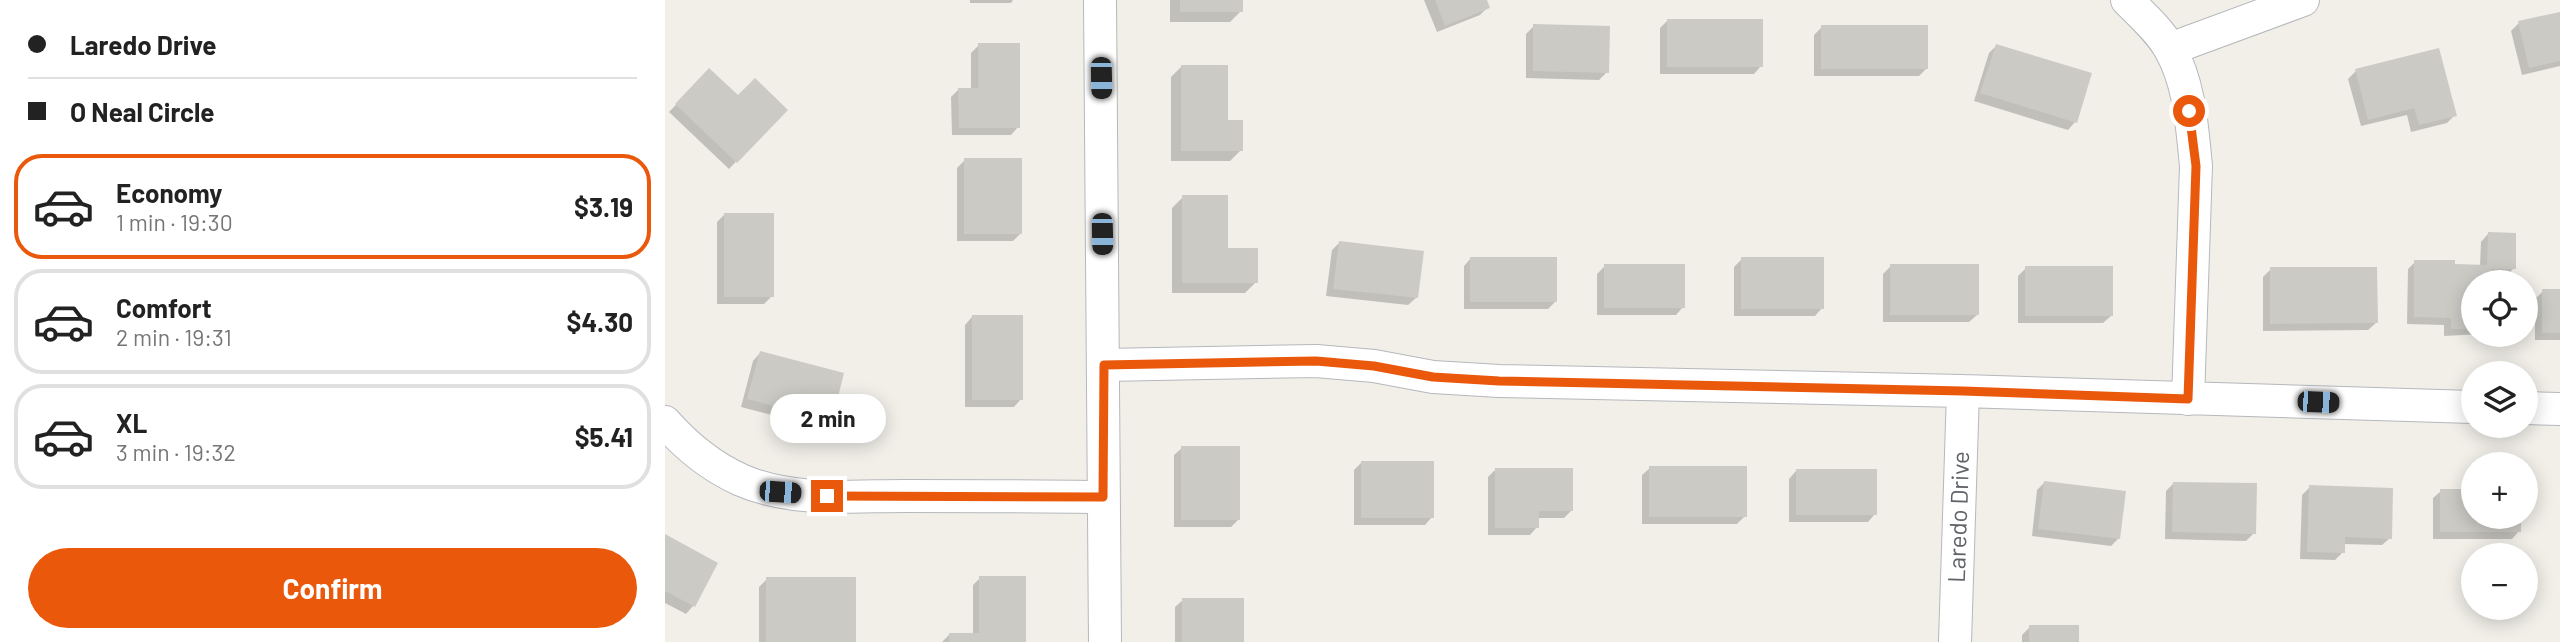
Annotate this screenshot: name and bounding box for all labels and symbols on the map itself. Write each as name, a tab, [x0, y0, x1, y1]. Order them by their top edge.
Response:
car	[1091, 57, 1112, 99]
route start	[2173, 95, 2205, 127]
car	[1092, 213, 1113, 255]
car	[2297, 391, 2340, 413]
callout: 2 min	[769, 394, 885, 444]
street label: Laredo Drive	[1941, 451, 1974, 583]
car	[759, 480, 802, 504]
route end	[811, 480, 843, 512]

